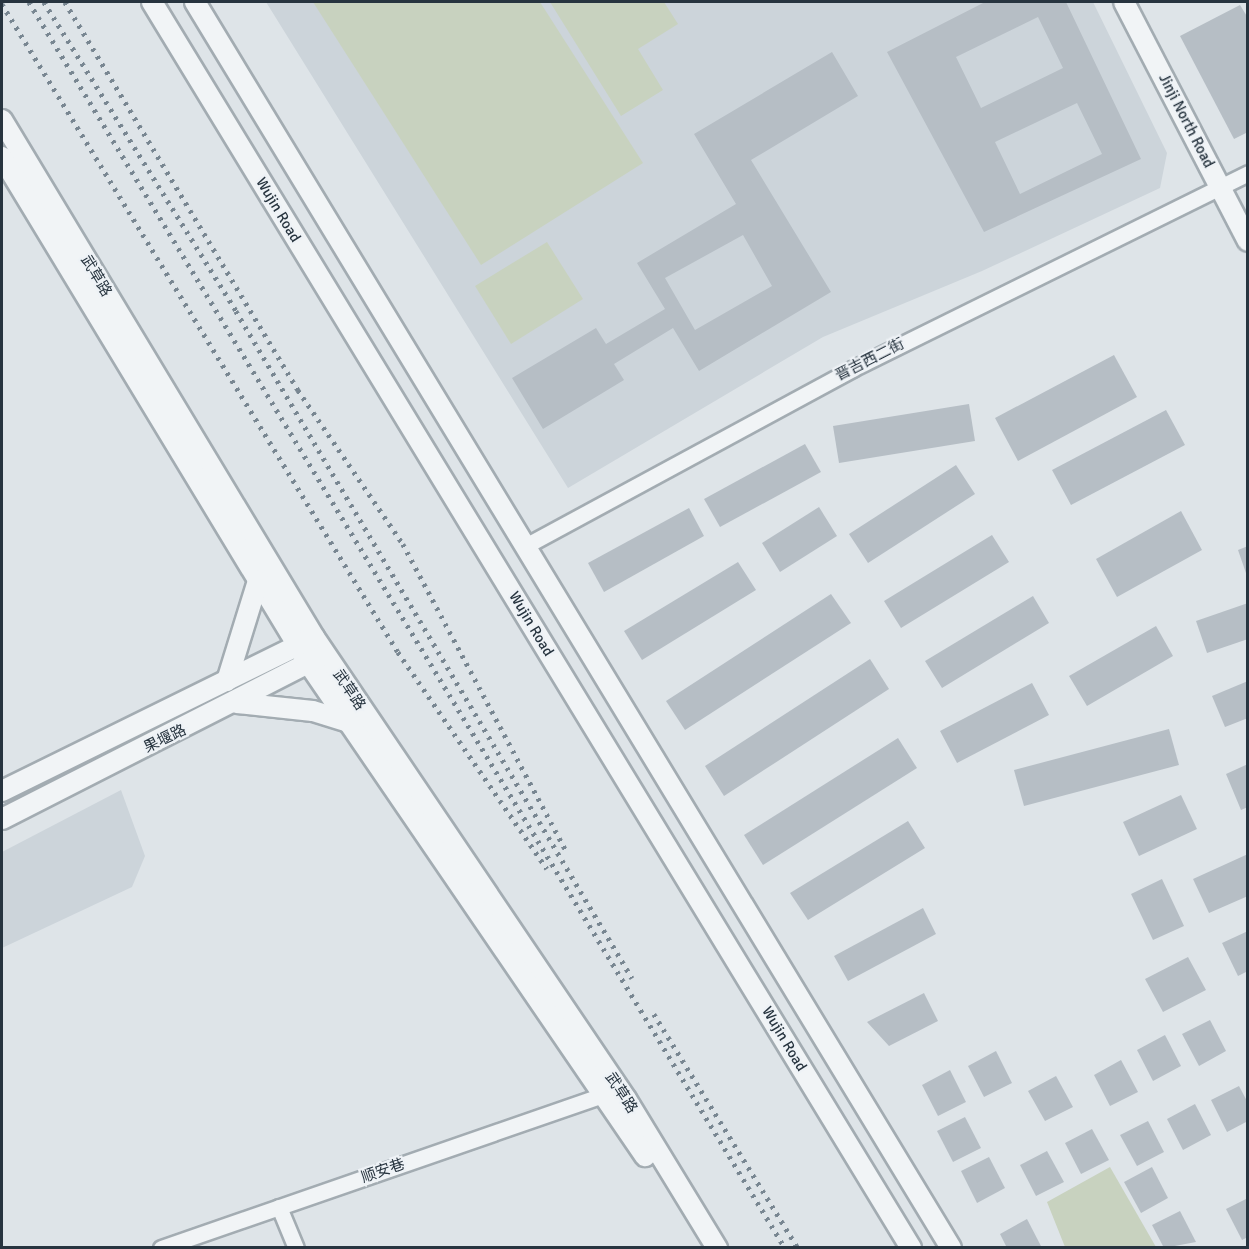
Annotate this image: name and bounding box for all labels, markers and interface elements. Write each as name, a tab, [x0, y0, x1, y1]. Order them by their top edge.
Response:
street label: Jinji North Road	[1155, 71, 1217, 171]
street label: Wujin Road	[252, 174, 304, 246]
street label: 武草路	[77, 252, 115, 300]
street label: 晋吉西二街	[833, 335, 907, 385]
street label: Wujin Road	[505, 588, 557, 660]
street label: 武草路	[329, 666, 369, 714]
street label: 果堰路	[141, 721, 189, 757]
street label: Wujin Road	[758, 1003, 810, 1075]
street label: 武草路	[601, 1069, 641, 1117]
street label: 顺安巷	[359, 1155, 407, 1187]

